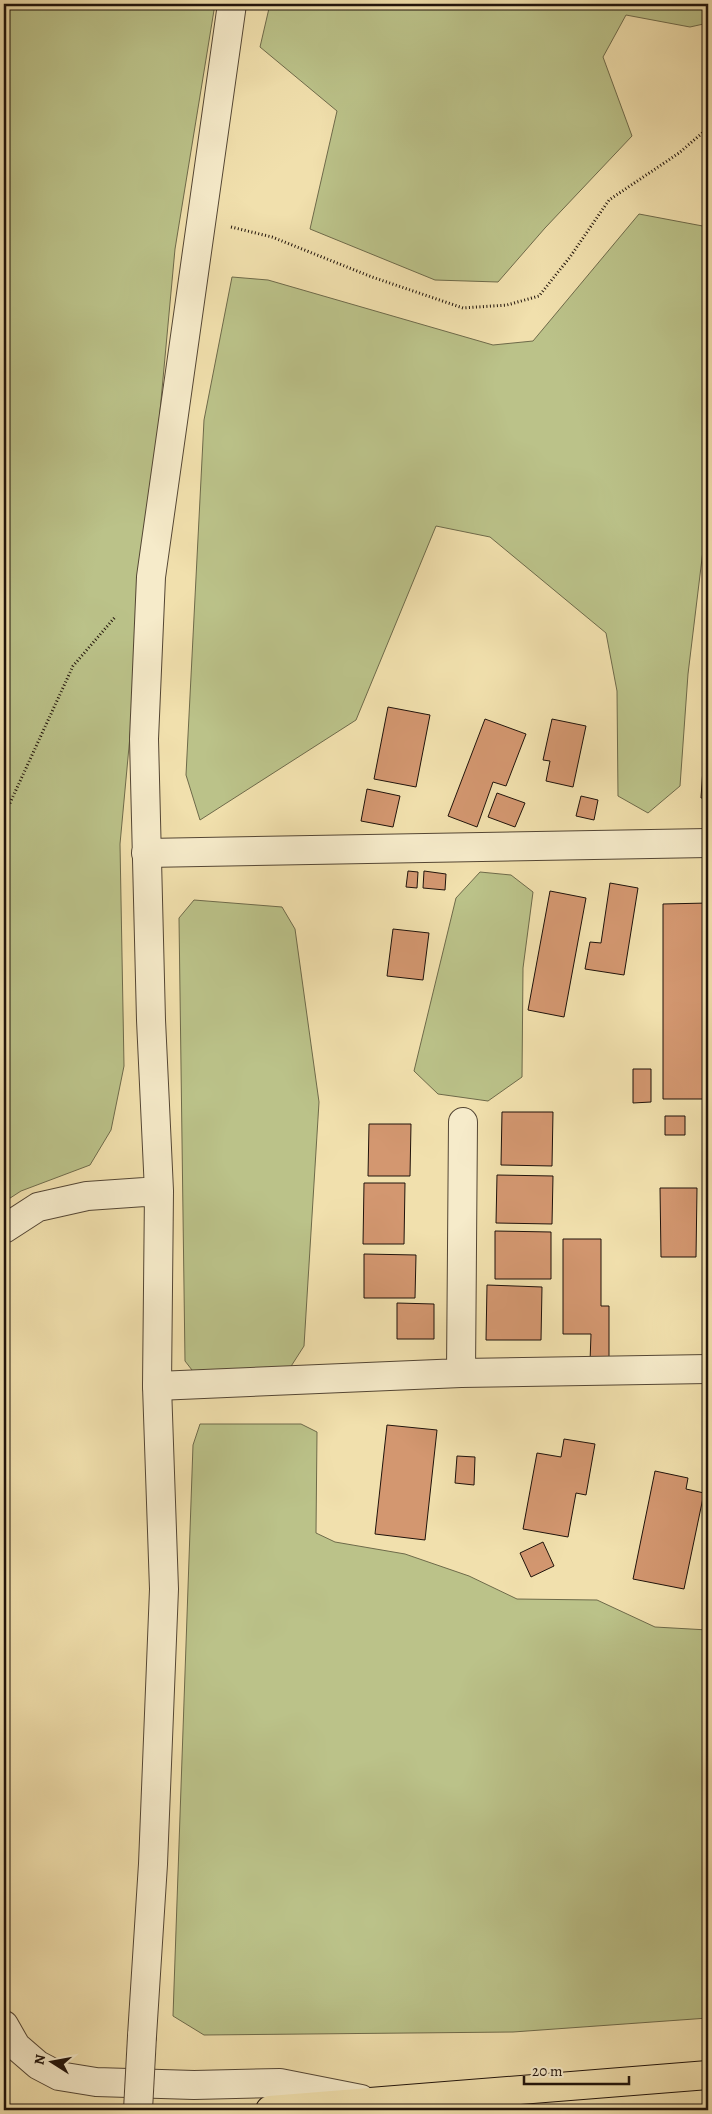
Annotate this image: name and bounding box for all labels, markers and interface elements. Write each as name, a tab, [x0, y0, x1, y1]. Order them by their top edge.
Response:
north arrow	[28, 2036, 78, 2086]
text: N	[29, 2053, 50, 2066]
scale bar	[524, 2054, 630, 2086]
text: 20 m	[532, 2061, 563, 2081]

